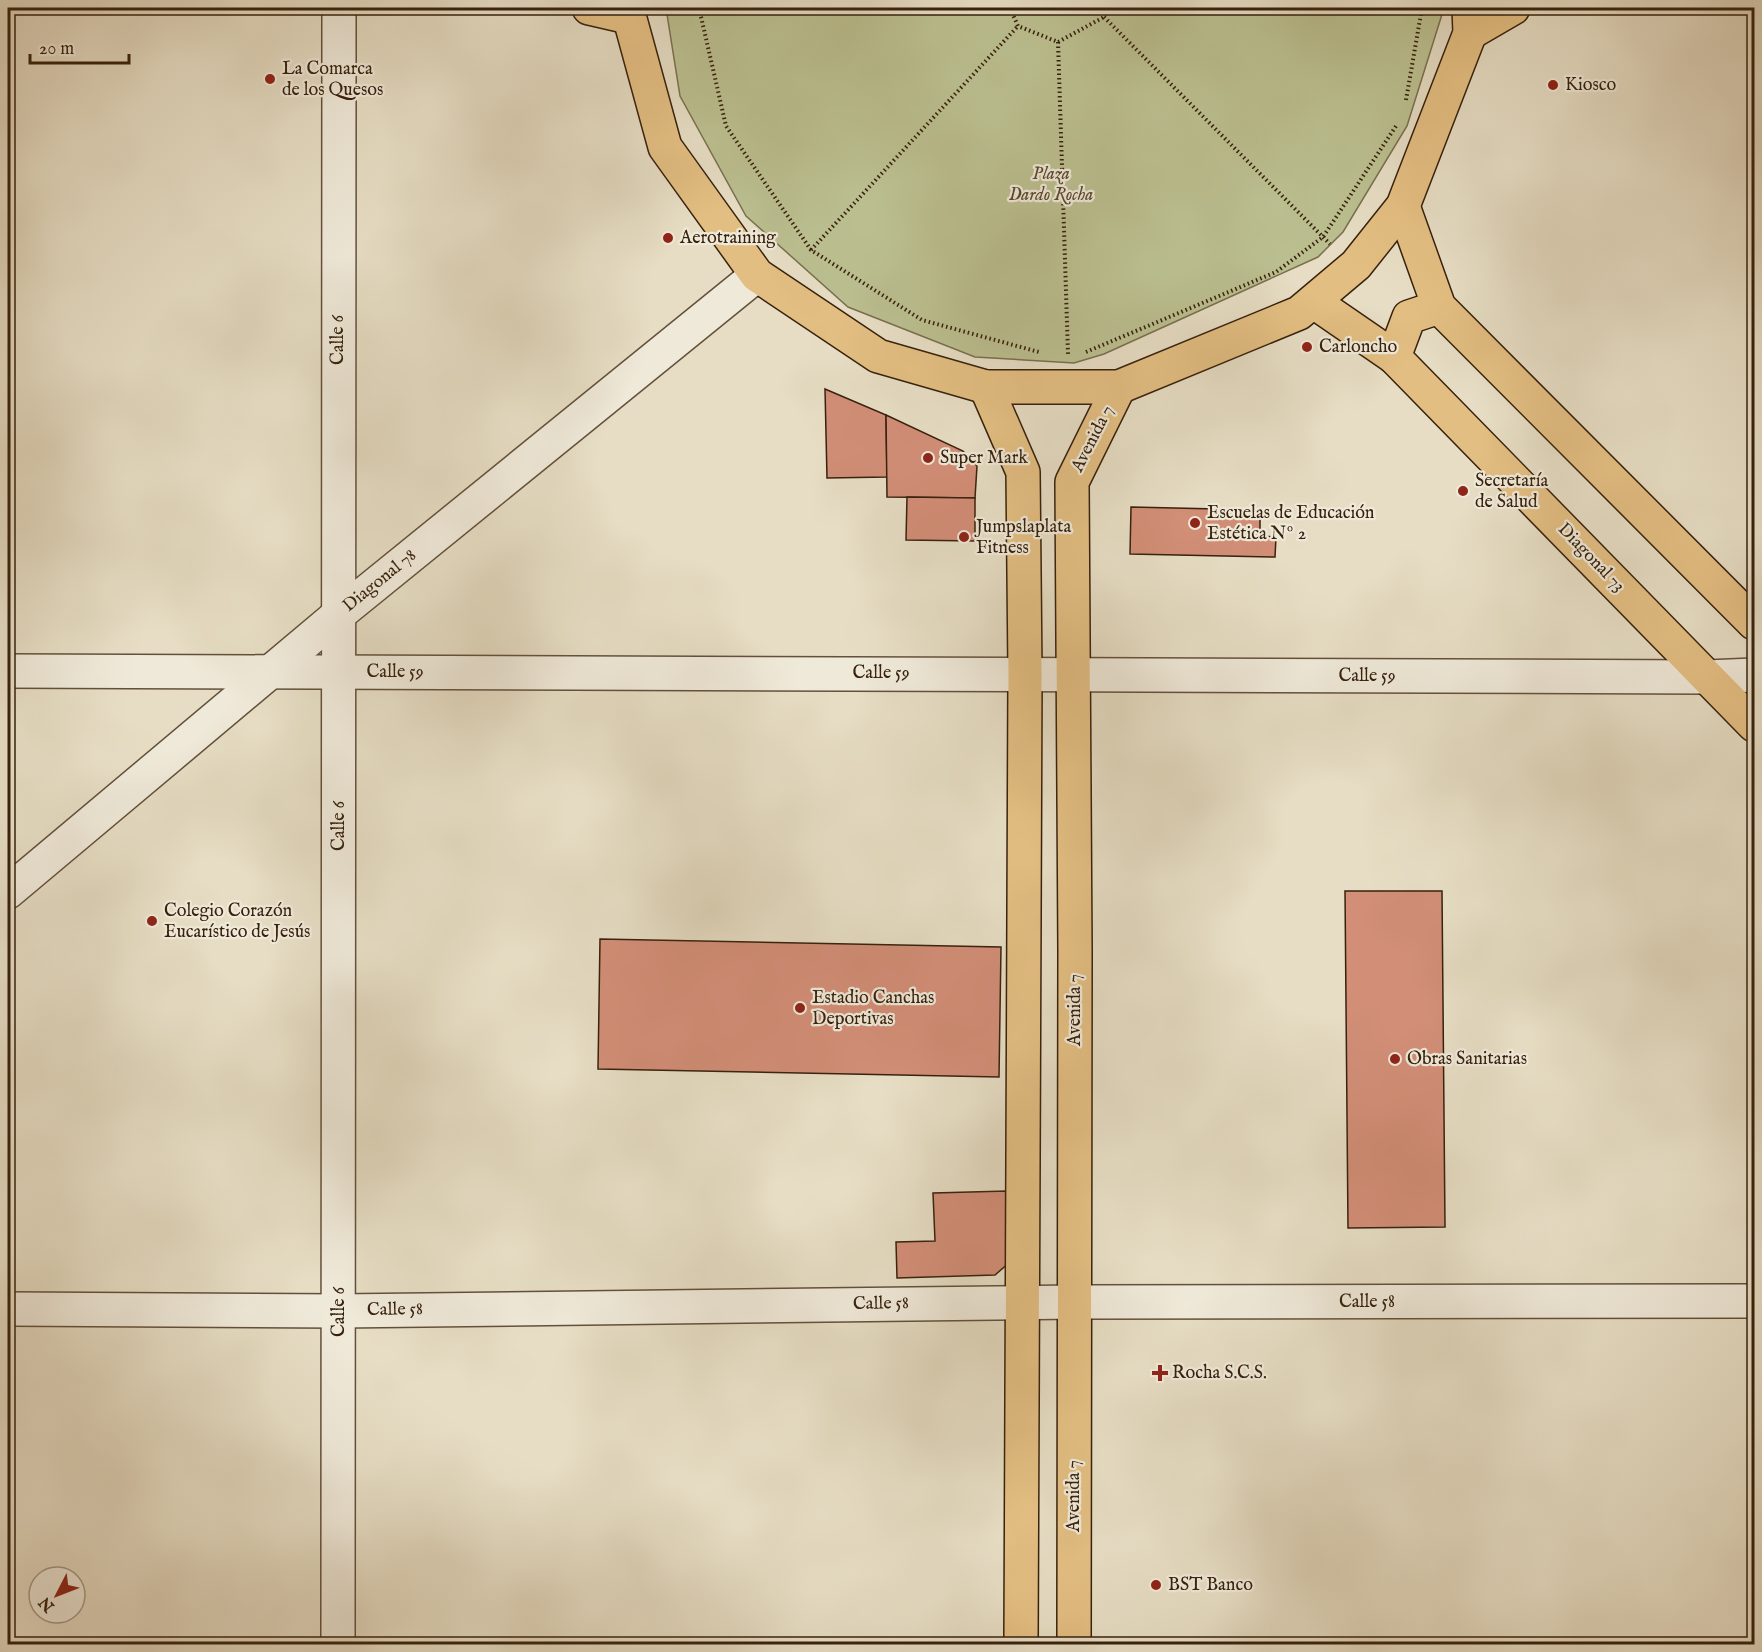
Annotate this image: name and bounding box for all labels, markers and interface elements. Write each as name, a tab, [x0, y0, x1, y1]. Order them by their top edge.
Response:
scale bar	[30, 27, 129, 65]
text: 20 m	[39, 38, 74, 61]
place label: La Comarca de los Quesos	[282, 58, 383, 102]
marker: La Comarca de los Quesos	[263, 72, 277, 86]
place label: Kiosco	[1565, 74, 1616, 97]
marker: Kiosco	[1546, 78, 1560, 92]
park label: Plaza Dardo Rocha	[1009, 163, 1093, 207]
place label: Aerotraining	[679, 227, 776, 250]
marker: Aerotraining	[661, 231, 675, 245]
street label: Calle 6	[327, 314, 350, 365]
place label: Carloncho	[1319, 336, 1398, 359]
marker: Carloncho	[1300, 340, 1314, 354]
street label: Avenida 7	[1066, 402, 1120, 477]
place label: Super Mark	[940, 447, 1028, 470]
marker: Super Mark	[921, 451, 935, 465]
place label: Secretaría de Salud	[1475, 470, 1548, 514]
marker: Secretaría de Salud	[1456, 484, 1470, 498]
place label: Escuelas de Educación Estética Nº 2	[1207, 502, 1375, 546]
place label: Jumpslaplata Fitness	[974, 516, 1071, 560]
marker: Escuelas de Educación Estética Nº 2	[1188, 516, 1202, 530]
street label: Diagonal 73	[1552, 518, 1630, 598]
marker: Jumpslaplata Fitness	[957, 530, 971, 544]
street label: Diagonal 78	[339, 544, 421, 618]
street label: Calle 59	[367, 661, 424, 684]
street label: Calle 59	[853, 662, 910, 685]
street label: Calle 59	[1339, 665, 1396, 688]
street label: Calle 6	[328, 800, 351, 851]
place label: Colegio Corazón Eucarístico de Jesús	[164, 900, 310, 944]
marker: Colegio Corazón Eucarístico de Jesús	[145, 914, 159, 928]
street label: Avenida 7	[1064, 974, 1087, 1047]
place label: Estadio Canchas Deportivas	[812, 987, 934, 1031]
marker: Estadio Canchas Deportivas	[793, 1001, 807, 1015]
place label: Obras Sanitarias	[1407, 1048, 1527, 1071]
marker: Obras Sanitarias	[1388, 1052, 1402, 1066]
street label: Calle 6	[328, 1286, 351, 1337]
street label: Calle 58	[1339, 1291, 1395, 1314]
street label: Calle 58	[853, 1292, 909, 1316]
street label: Calle 58	[367, 1298, 423, 1322]
place label: Rocha S.C.S.	[1172, 1362, 1267, 1385]
marker: Rocha S.C.S.	[1153, 1366, 1167, 1380]
street label: Avenida 7	[1063, 1460, 1086, 1533]
north arrow	[27, 1565, 87, 1625]
place label: BST Banco	[1168, 1574, 1253, 1597]
marker: BST Banco	[1149, 1578, 1163, 1592]
text: N	[35, 1592, 60, 1616]

